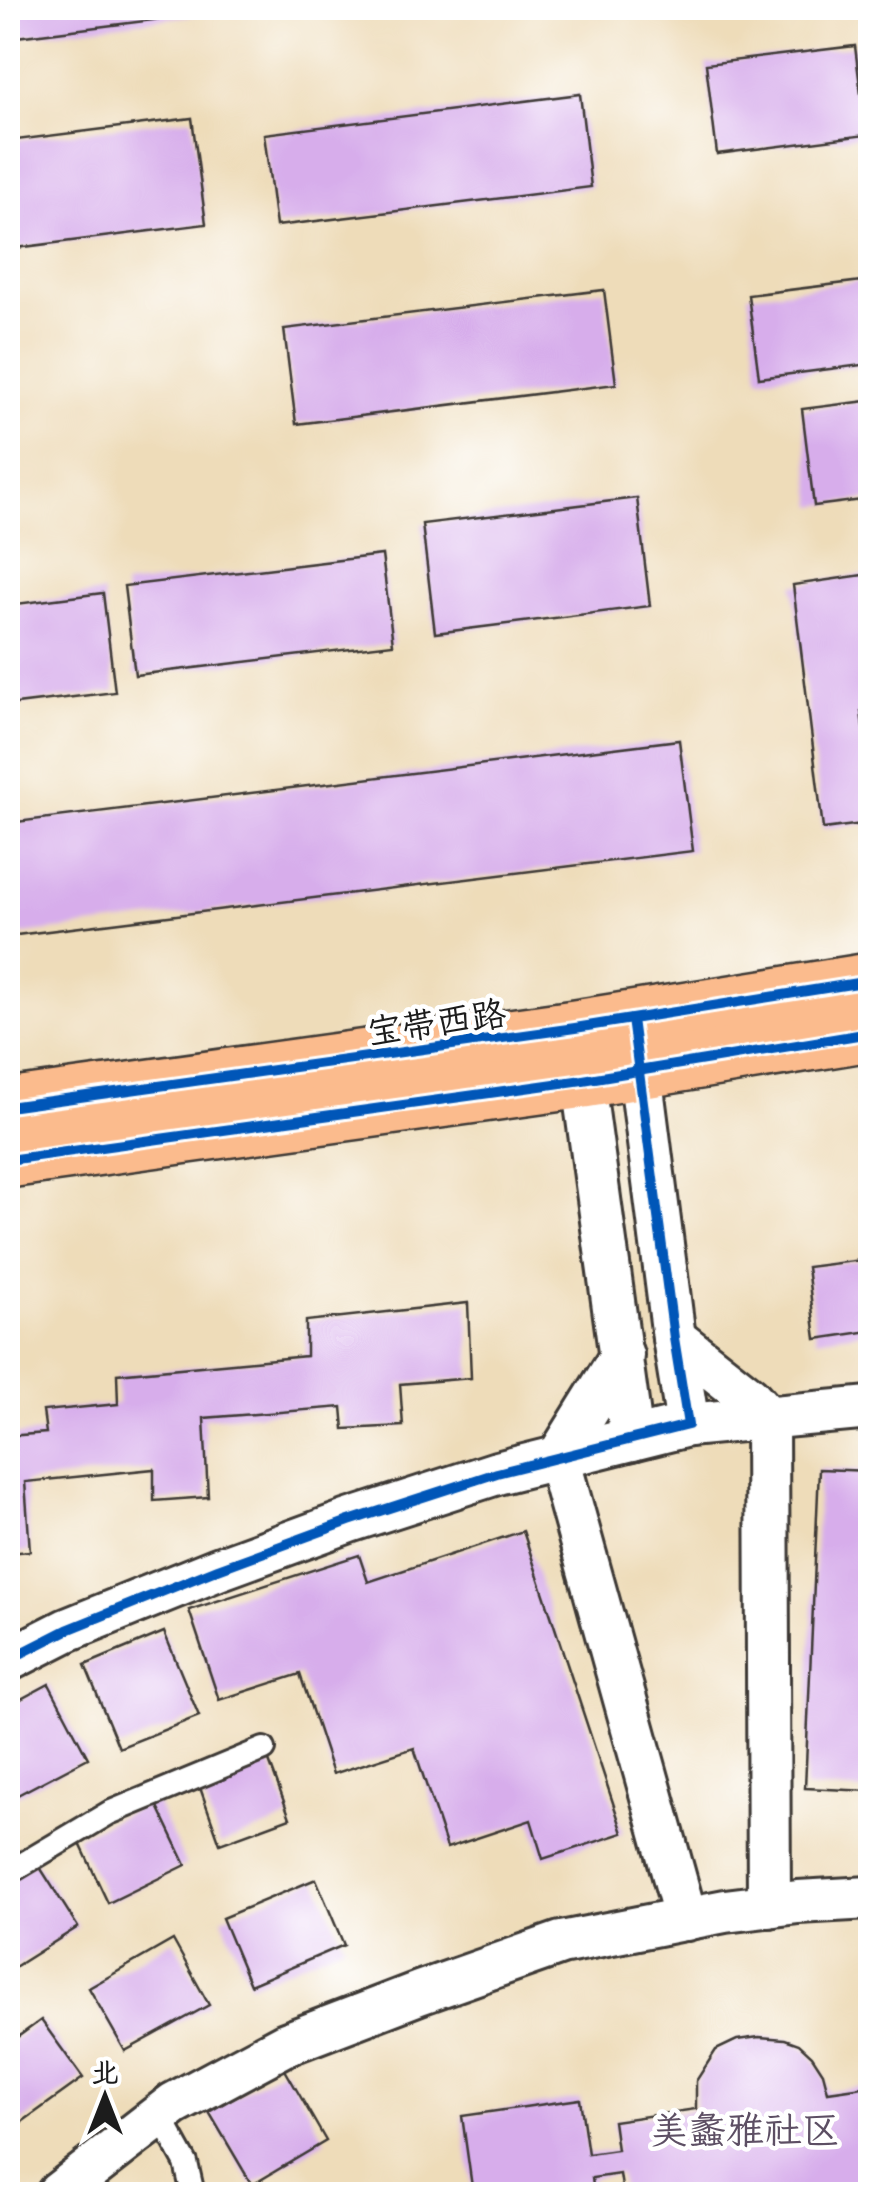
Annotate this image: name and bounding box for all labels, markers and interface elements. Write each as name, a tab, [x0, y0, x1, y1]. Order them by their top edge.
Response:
street label: 宝带西路	[363, 984, 509, 1056]
north arrow	[55, 2047, 155, 2147]
text: 北	[91, 2049, 119, 2092]
district label: 美蠡雅社区	[650, 2099, 840, 2156]

